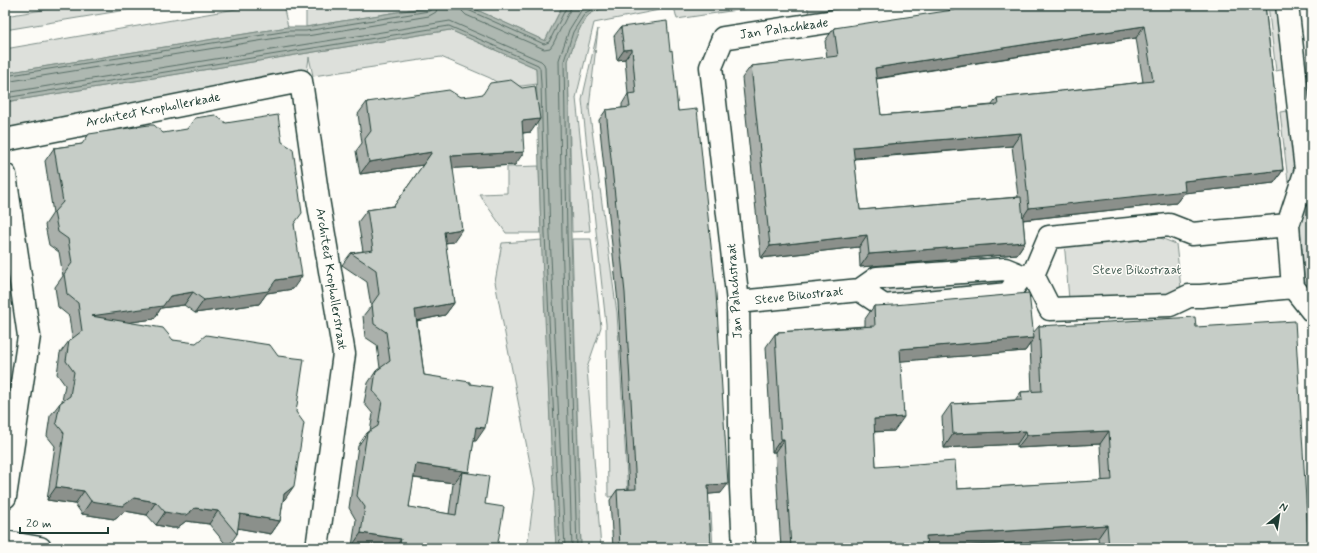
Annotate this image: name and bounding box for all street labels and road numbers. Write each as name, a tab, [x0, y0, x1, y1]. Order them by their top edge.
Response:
street label: Jan Palachkade	[739, 14, 830, 44]
street label: Architect Krophollerkade	[84, 89, 222, 131]
street label: Architect Krophollerstraat	[311, 207, 351, 351]
street label: Jan Palachstraat	[723, 243, 747, 339]
street label: Steve Bikostraat	[754, 283, 844, 309]

